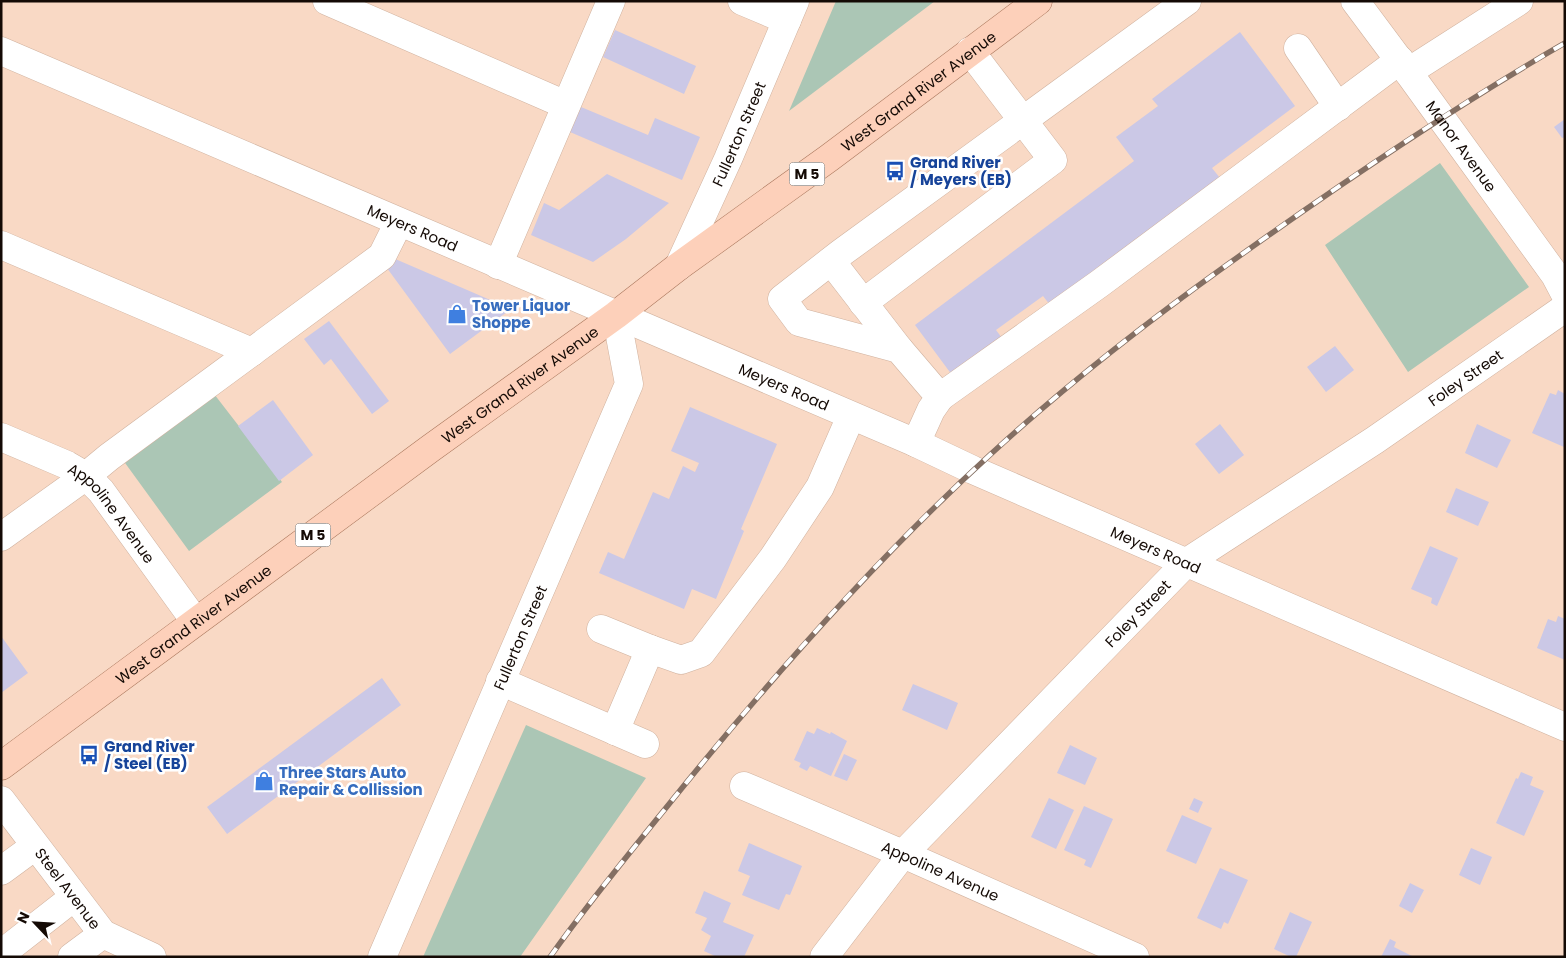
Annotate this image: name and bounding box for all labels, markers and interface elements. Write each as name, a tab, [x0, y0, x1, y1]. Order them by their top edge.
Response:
street label: West Grand River Avenue	[836, 26, 1000, 156]
street label: Fullerton Street	[706, 78, 770, 190]
street label: Manor Avenue	[1421, 96, 1502, 196]
place label: Grand River / Meyers (EB)	[910, 152, 1012, 190]
bus stop icon: Grand River / Meyers (EB)	[884, 160, 906, 182]
road number: M 5	[790, 162, 824, 185]
street label: Meyers Road	[364, 199, 461, 256]
place label: Tower Liquor Shoppe	[472, 295, 571, 333]
shop icon: Tower Liquor Shoppe	[446, 303, 468, 325]
street label: West Grand River Avenue	[437, 321, 603, 448]
street label: Foley Street	[1424, 344, 1507, 411]
street label: Meyers Road	[736, 358, 833, 415]
street label: Appoline Avenue	[64, 457, 160, 567]
street label: Meyers Road	[1108, 521, 1204, 578]
road number: M 5	[296, 524, 330, 546]
street label: West Grand River Avenue	[111, 559, 275, 689]
street label: Foley Street	[1100, 575, 1175, 651]
street label: Fullerton Street	[488, 582, 552, 693]
place label: Grand River / Steel (EB)	[104, 736, 195, 774]
bus stop icon: Grand River / Steel (EB)	[78, 744, 100, 766]
place label: Three Stars Auto Repair & Collission	[279, 762, 423, 800]
shop icon: Three Stars Auto Repair & Collission	[253, 770, 275, 792]
street label: Appoline Avenue	[878, 836, 1003, 906]
street label: Steel Avenue	[30, 843, 106, 933]
north arrow	[10, 898, 60, 948]
text: N	[12, 909, 35, 927]

